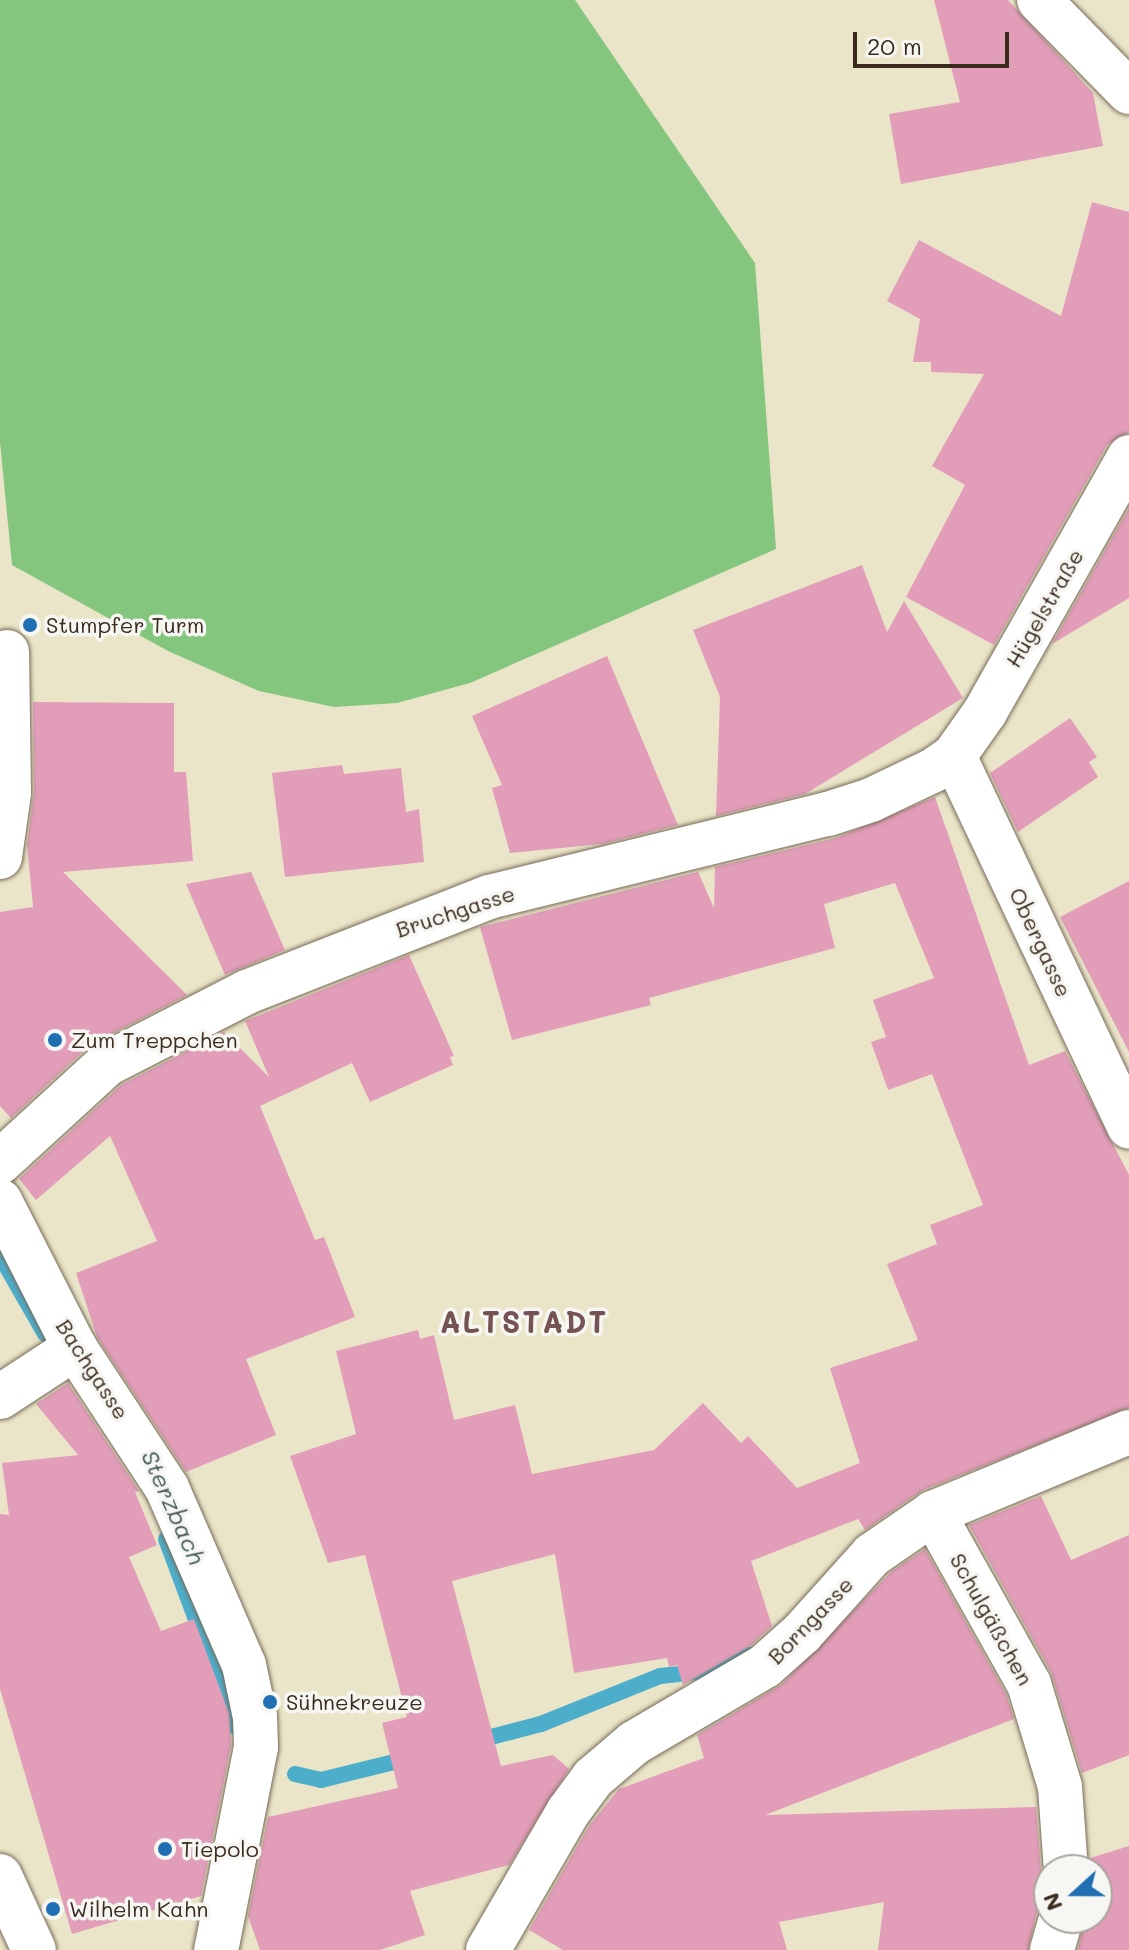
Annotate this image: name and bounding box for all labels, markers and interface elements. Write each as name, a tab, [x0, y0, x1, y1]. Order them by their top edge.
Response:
scale bar	[857, 16, 1013, 66]
text: 20 m	[867, 30, 922, 61]
street label: Hügelstraße	[999, 544, 1089, 672]
place label: Stumpfer Turm	[46, 612, 204, 638]
marker: Stumpfer Turm	[21, 616, 39, 634]
street label: Bruchgasse	[392, 879, 518, 943]
street label: Obergasse	[1004, 883, 1078, 1001]
place label: Zum Treppchen	[71, 1027, 238, 1053]
marker: Zum Treppchen	[46, 1031, 64, 1049]
district label: ALTSTADT	[440, 1303, 608, 1339]
street label: Bachgasse	[51, 1314, 135, 1424]
water label: Sterzbach	[136, 1445, 212, 1569]
street label: Schulgäßchen	[945, 1548, 1039, 1690]
street label: Borngasse	[762, 1571, 858, 1669]
place label: Sühnekreuze	[286, 1689, 423, 1715]
marker: Sühnekreuze	[261, 1693, 279, 1711]
place label: Tiepolo	[181, 1836, 259, 1862]
marker: Tiepolo	[156, 1840, 174, 1858]
north arrow	[1033, 1854, 1113, 1934]
text: N	[1035, 1889, 1069, 1915]
place label: Wilhelm Kahn	[69, 1896, 208, 1922]
marker: Wilhelm Kahn	[44, 1900, 62, 1918]

